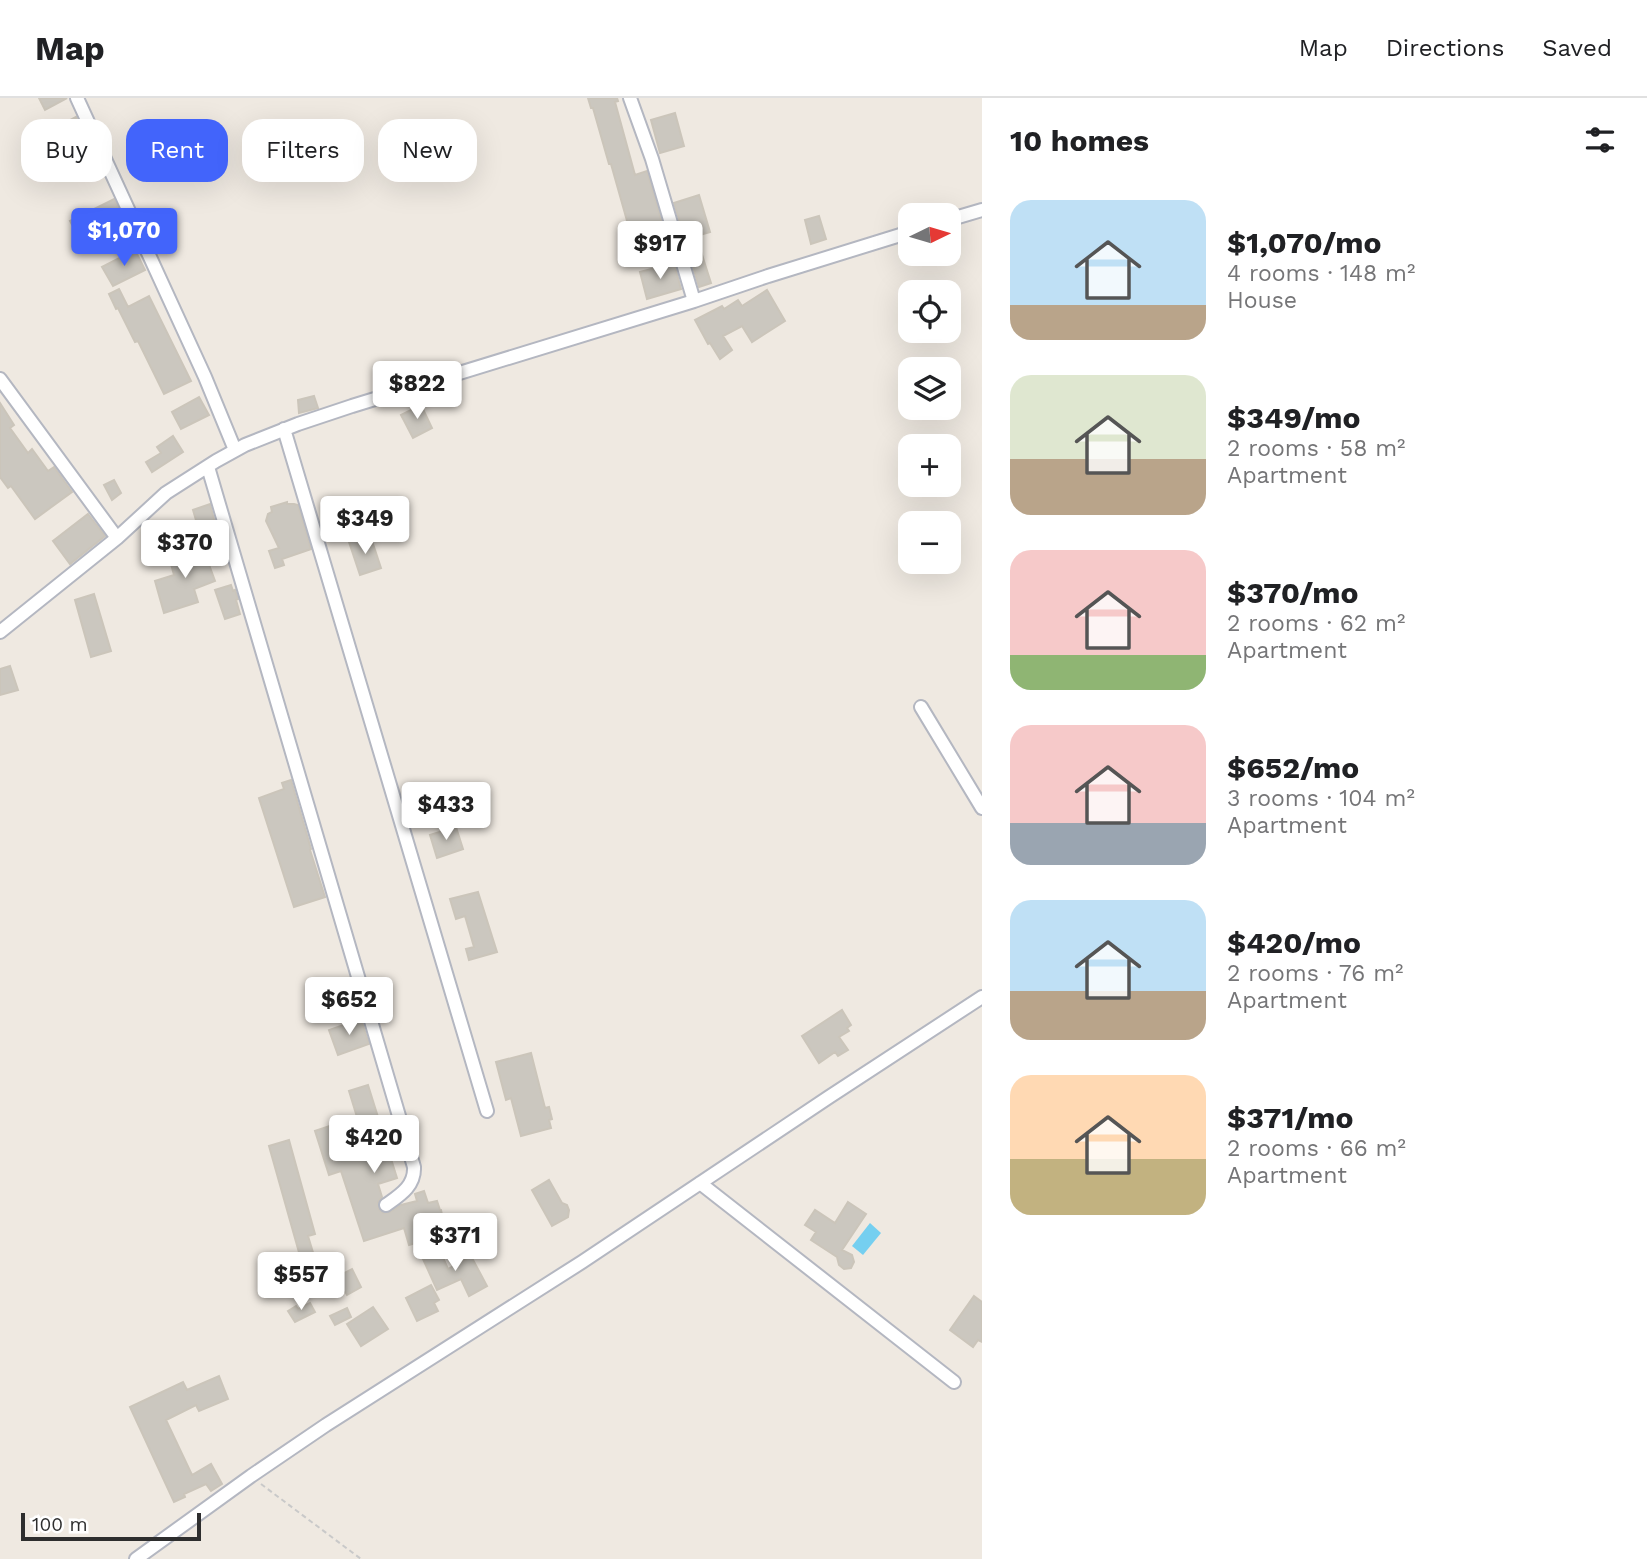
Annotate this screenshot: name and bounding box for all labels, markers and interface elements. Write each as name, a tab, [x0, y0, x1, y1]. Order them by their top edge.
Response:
text: Map	[35, 29, 105, 68]
text: Map	[1299, 34, 1348, 62]
text: Directions	[1386, 34, 1504, 62]
text: Saved	[1542, 34, 1612, 62]
chip: Buy	[21, 119, 112, 182]
chip: Rent	[126, 119, 228, 182]
chip: Filters	[242, 119, 364, 182]
chip: New	[378, 119, 477, 182]
icon: filters	[1581, 121, 1619, 159]
text: 10 homes	[1010, 123, 1149, 158]
north arrow	[898, 203, 961, 266]
map controls	[898, 203, 961, 574]
pin: $1,070	[67, 208, 181, 268]
text: $1,070	[87, 217, 161, 244]
pin: $917	[619, 222, 701, 281]
text: $1,070/mo	[1227, 225, 1381, 260]
icon: home	[1066, 228, 1150, 312]
text: $917	[634, 230, 686, 257]
text: 4 rooms · 148 m²	[1227, 260, 1415, 287]
button: locate	[898, 280, 961, 343]
text: House	[1227, 287, 1297, 314]
button: layers	[898, 357, 961, 420]
pin: $822	[376, 362, 458, 421]
text: $822	[389, 370, 445, 397]
text: $349/mo	[1227, 400, 1360, 435]
icon: home	[1066, 403, 1150, 487]
button: +	[898, 434, 961, 497]
text: 2 rooms · 58 m²	[1227, 435, 1406, 462]
text: Apartment	[1227, 462, 1347, 489]
pin: $349	[324, 496, 406, 556]
text: $349	[336, 505, 394, 532]
button: −	[898, 511, 961, 574]
pin: $370	[144, 520, 226, 580]
text: $370	[157, 529, 213, 556]
text: $370/mo	[1227, 575, 1358, 610]
icon: home	[1066, 578, 1150, 662]
text: 2 rooms · 62 m²	[1227, 610, 1405, 637]
text: Apartment	[1227, 637, 1347, 664]
text: $652/mo	[1227, 750, 1359, 785]
icon: home	[1066, 753, 1150, 837]
pin: $433	[405, 782, 487, 842]
text: 3 rooms · 104 m²	[1227, 785, 1415, 812]
text: $433	[418, 791, 474, 818]
text: Apartment	[1227, 812, 1347, 839]
text: $420/mo	[1227, 925, 1361, 960]
icon: home	[1066, 928, 1150, 1012]
text: 2 rooms · 76 m²	[1227, 960, 1403, 987]
pin: $652	[308, 978, 390, 1037]
text: $652	[321, 986, 377, 1013]
text: Apartment	[1227, 987, 1347, 1014]
text: $371/mo	[1227, 1100, 1354, 1135]
icon: home	[1066, 1103, 1150, 1187]
pin: $420	[333, 1116, 415, 1175]
text: $420	[345, 1124, 403, 1151]
text: 2 rooms · 66 m²	[1227, 1135, 1406, 1162]
text: Apartment	[1227, 1162, 1347, 1189]
pin: $371	[414, 1214, 496, 1273]
text: $371	[429, 1222, 481, 1249]
pin: $557	[260, 1252, 342, 1312]
text: $557	[274, 1261, 328, 1288]
scale bar	[21, 1510, 201, 1542]
text: 100 m	[32, 1513, 88, 1536]

